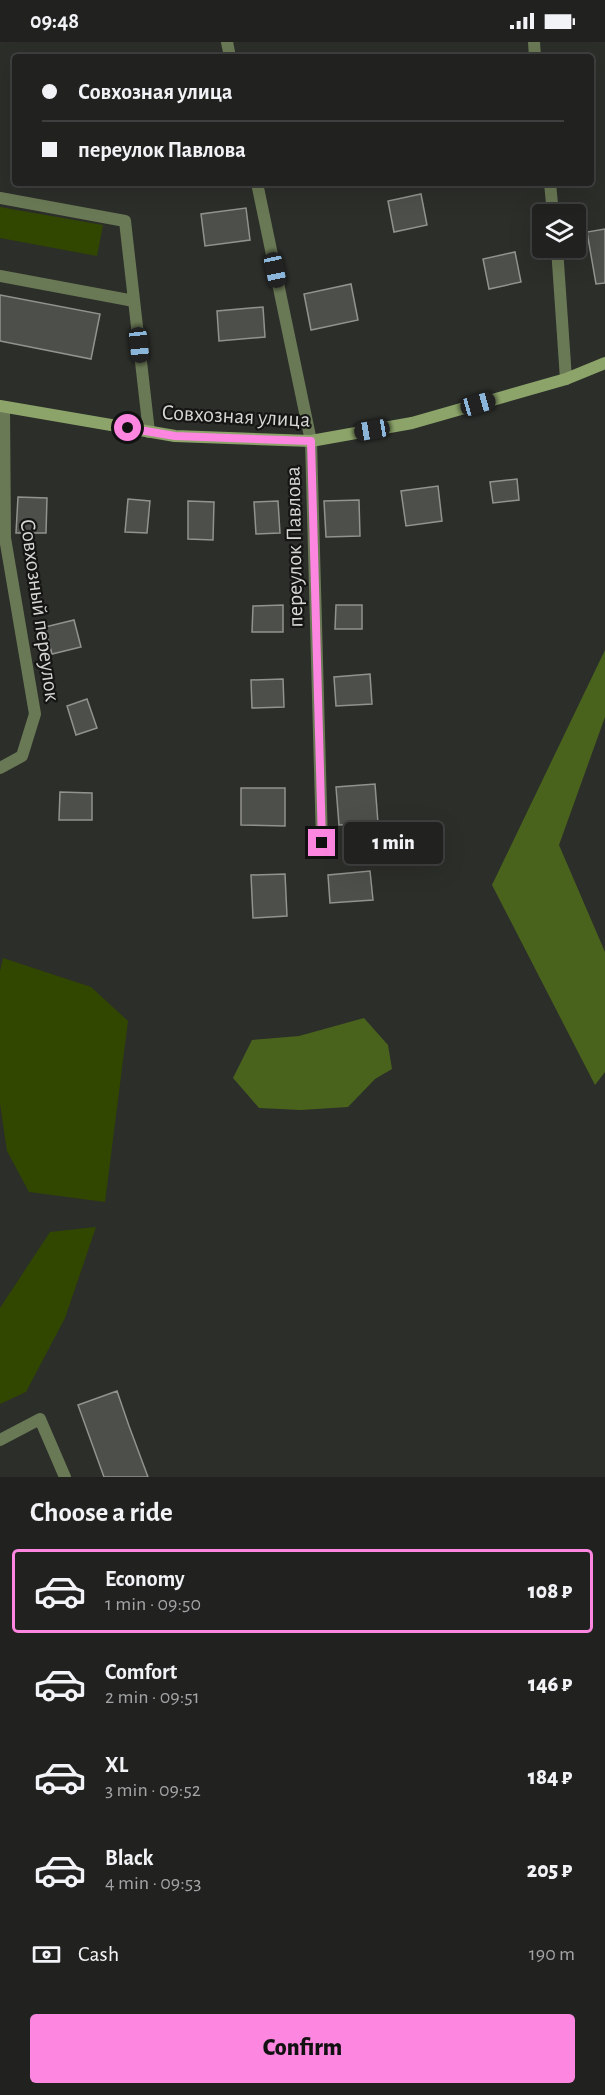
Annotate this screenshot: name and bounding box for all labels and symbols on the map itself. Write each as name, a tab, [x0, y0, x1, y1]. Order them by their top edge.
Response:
car	[262, 251, 288, 289]
car	[128, 326, 150, 364]
car	[458, 390, 498, 418]
street label: Совхозная улица	[161, 401, 311, 431]
route start	[114, 414, 141, 441]
car	[353, 418, 391, 442]
street label: переулок Павлова	[282, 466, 306, 628]
street label: Совхозный переулок	[16, 518, 64, 703]
callout: 1 min	[343, 822, 442, 864]
route end	[308, 829, 335, 856]

